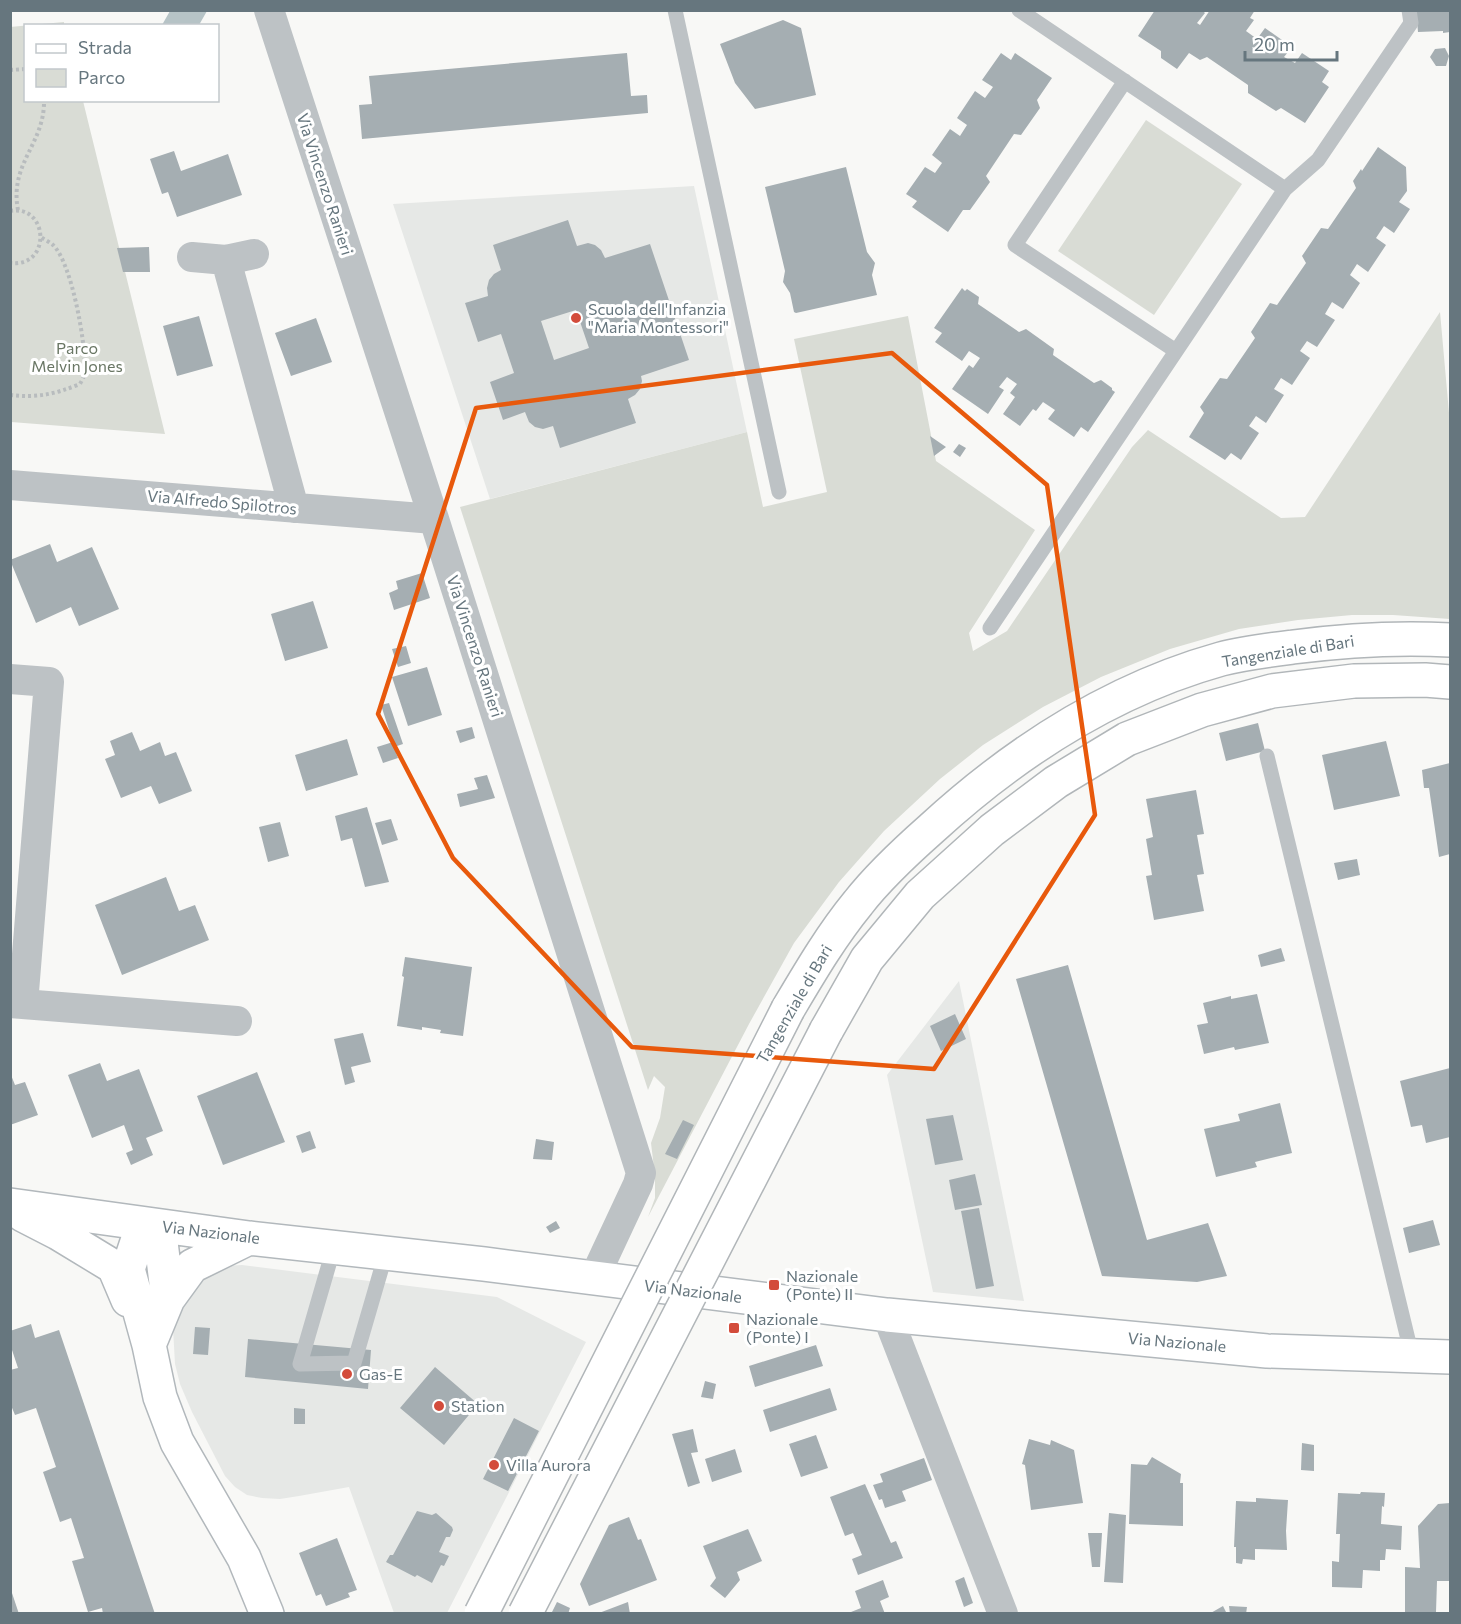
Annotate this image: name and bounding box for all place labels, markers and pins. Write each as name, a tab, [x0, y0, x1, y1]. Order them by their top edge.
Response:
place label: Scuola dell'Infanzia "Maria Montessori"	[588, 299, 729, 336]
marker: Scuola dell'Infanzia "Maria Montessori"	[569, 311, 583, 325]
place label: Nazionale (Ponte) II	[786, 1266, 858, 1303]
marker: Nazionale (Ponte) II	[767, 1278, 781, 1292]
place label: Nazionale (Ponte) I	[746, 1309, 818, 1346]
marker: Nazionale (Ponte) I	[727, 1321, 741, 1335]
place label: Gas-E	[359, 1364, 403, 1383]
marker: Gas-E	[340, 1367, 354, 1381]
place label: Station	[451, 1396, 505, 1415]
marker: Station	[432, 1399, 446, 1413]
place label: Villa Aurora	[506, 1455, 591, 1474]
marker: Villa Aurora	[487, 1458, 501, 1472]

